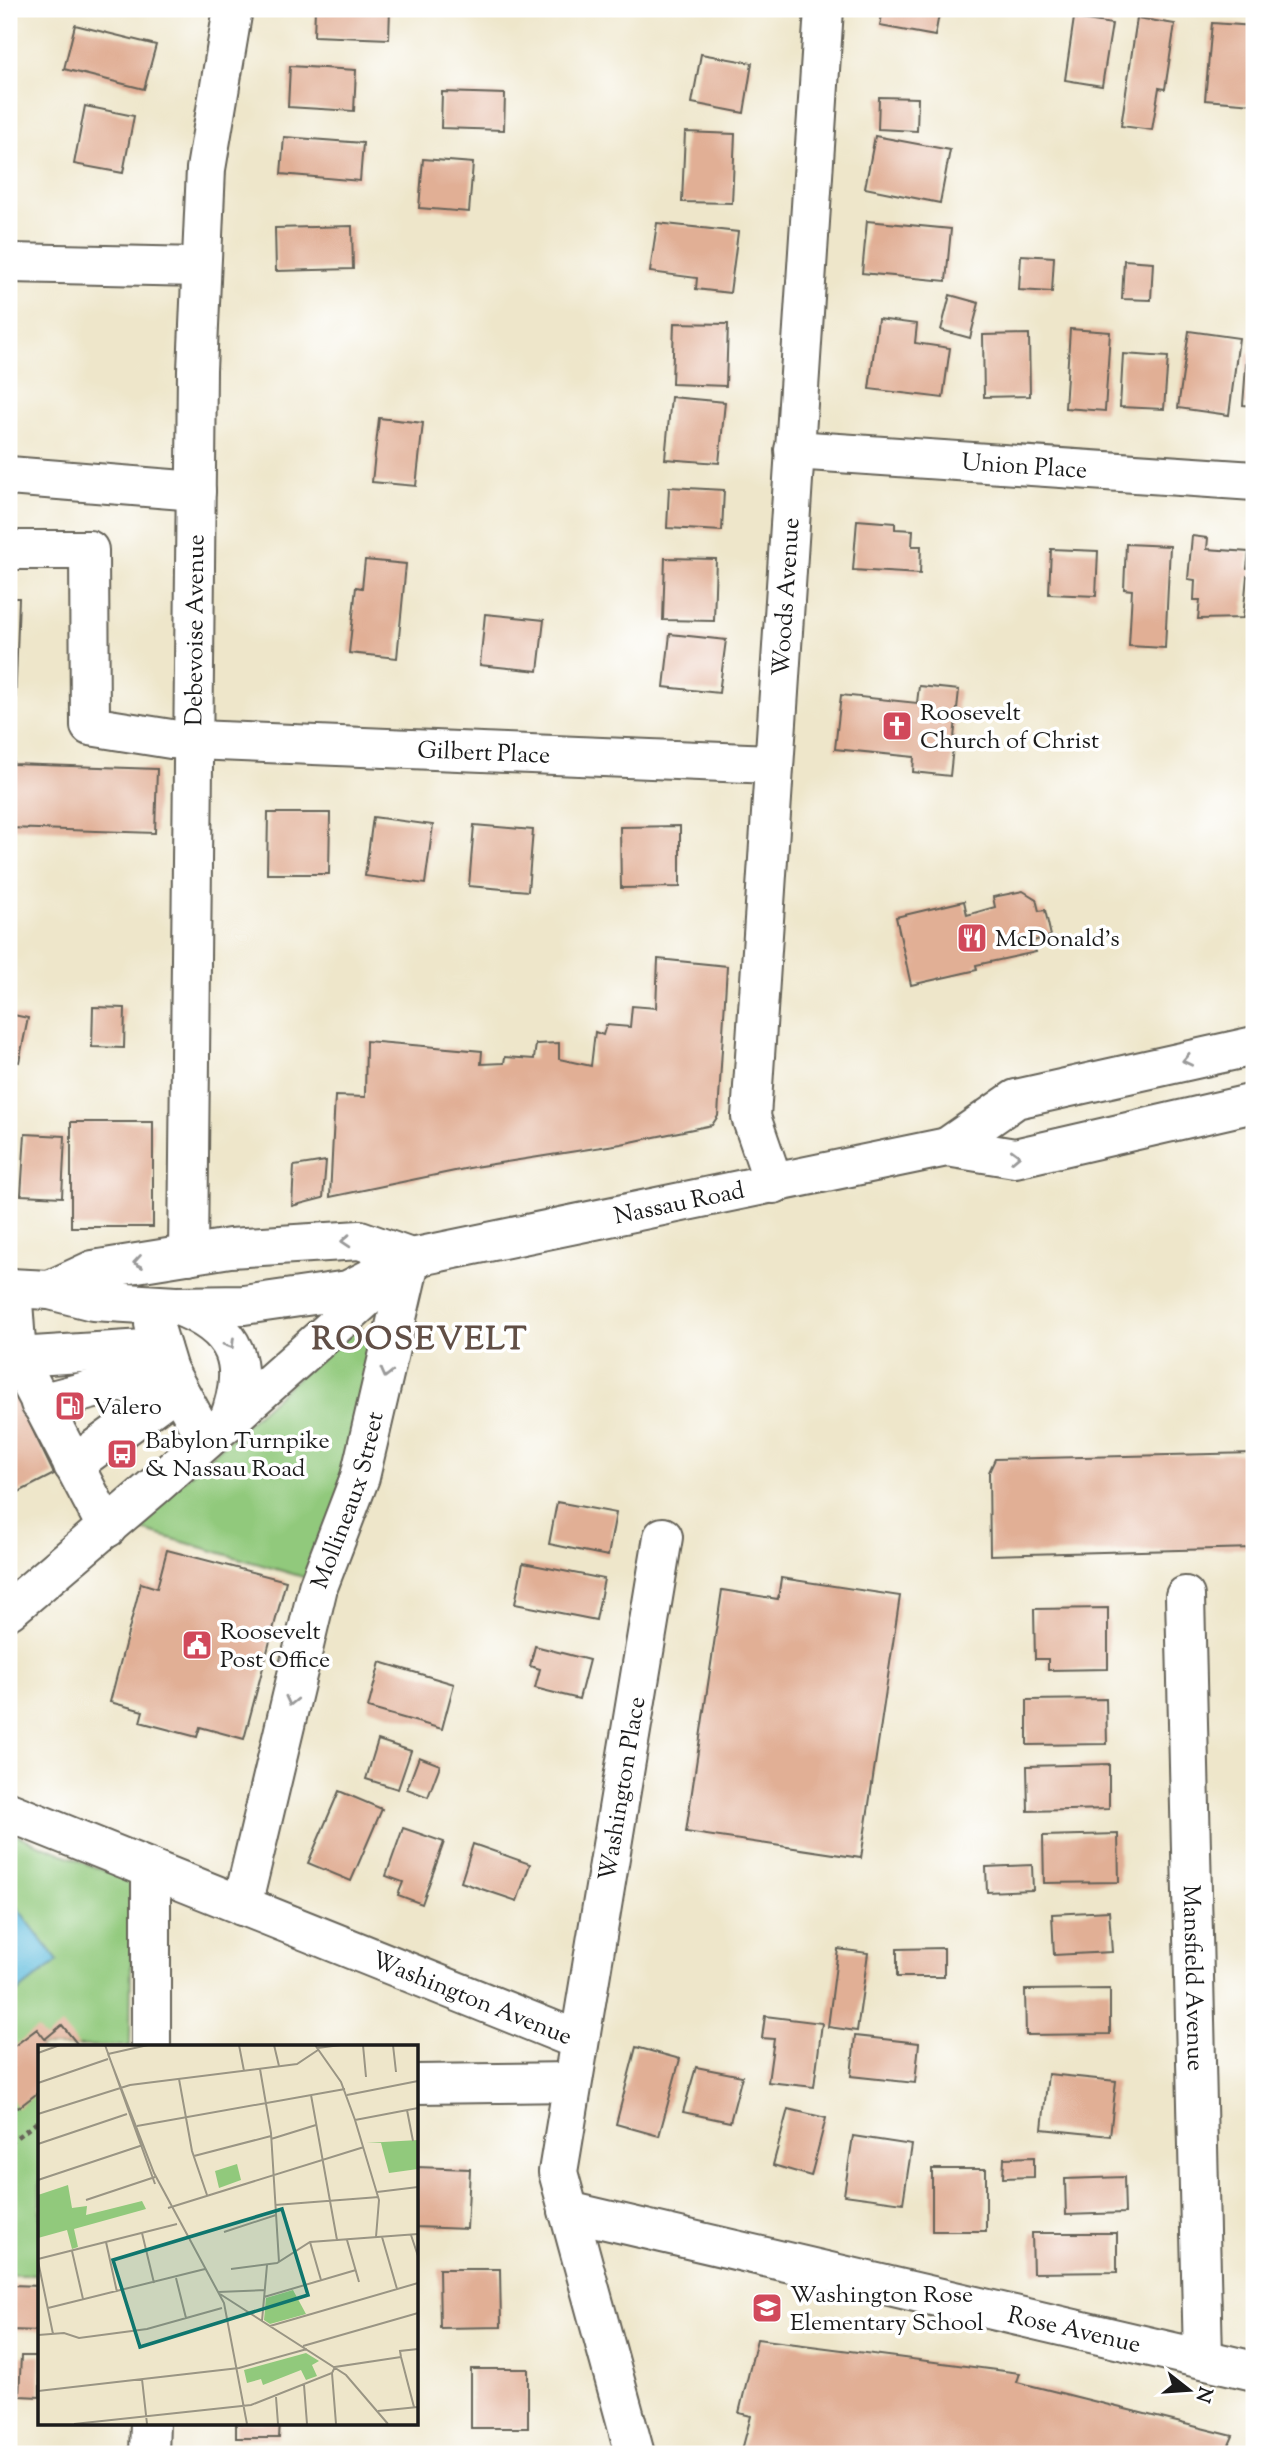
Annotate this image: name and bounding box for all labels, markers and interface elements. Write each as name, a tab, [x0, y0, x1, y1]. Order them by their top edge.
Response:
street label: Union Place	[960, 446, 1088, 489]
street label: Woods Avenue	[765, 517, 809, 678]
street label: Debevoise Avenue	[178, 534, 214, 726]
place label: Roosevelt Church of Christ	[920, 697, 1099, 759]
church icon: Roosevelt Church of Christ	[880, 709, 914, 743]
street label: Gilbert Place	[416, 734, 551, 774]
restaurant icon: McDonald's	[955, 921, 989, 955]
place label: McDonald's	[995, 923, 1120, 957]
one-way arrow	[1181, 1051, 1193, 1066]
one-way arrow	[1010, 1148, 1021, 1163]
street label: Nassau Road	[611, 1174, 748, 1235]
one-way arrow	[340, 1233, 351, 1248]
one-way arrow	[133, 1254, 144, 1269]
district label: ROOSEVELT	[311, 1318, 529, 1364]
one-way arrow	[222, 1336, 235, 1349]
one-way arrow	[380, 1367, 394, 1379]
fuel station icon: Valero	[53, 1389, 87, 1423]
place label: Valero	[93, 1391, 162, 1425]
street label: Mollineaux Street	[304, 1409, 394, 1594]
place label: Babylon Turnpike & Nassau Road	[145, 1425, 330, 1487]
bus stop icon: Babylon Turnpike & Nassau Road	[105, 1437, 139, 1471]
place label: Roosevelt Post Office	[220, 1616, 330, 1678]
public building icon: Roosevelt Post Office	[180, 1628, 214, 1662]
street label: Washington Place	[591, 1694, 655, 1883]
one-way arrow	[285, 1695, 299, 1707]
street label: Mansfield Avenue	[1173, 1884, 1211, 2071]
street label: Washington Avenue	[366, 1944, 577, 2055]
inset map	[38, 2045, 418, 2424]
place label: Washington Rose Elementary School	[790, 2279, 984, 2341]
school or university icon: Washington Rose Elementary School	[750, 2291, 784, 2325]
street label: Rose Avenue	[1004, 2299, 1144, 2363]
north arrow	[1154, 2354, 1224, 2424]
text: N	[1188, 2383, 1218, 2405]

